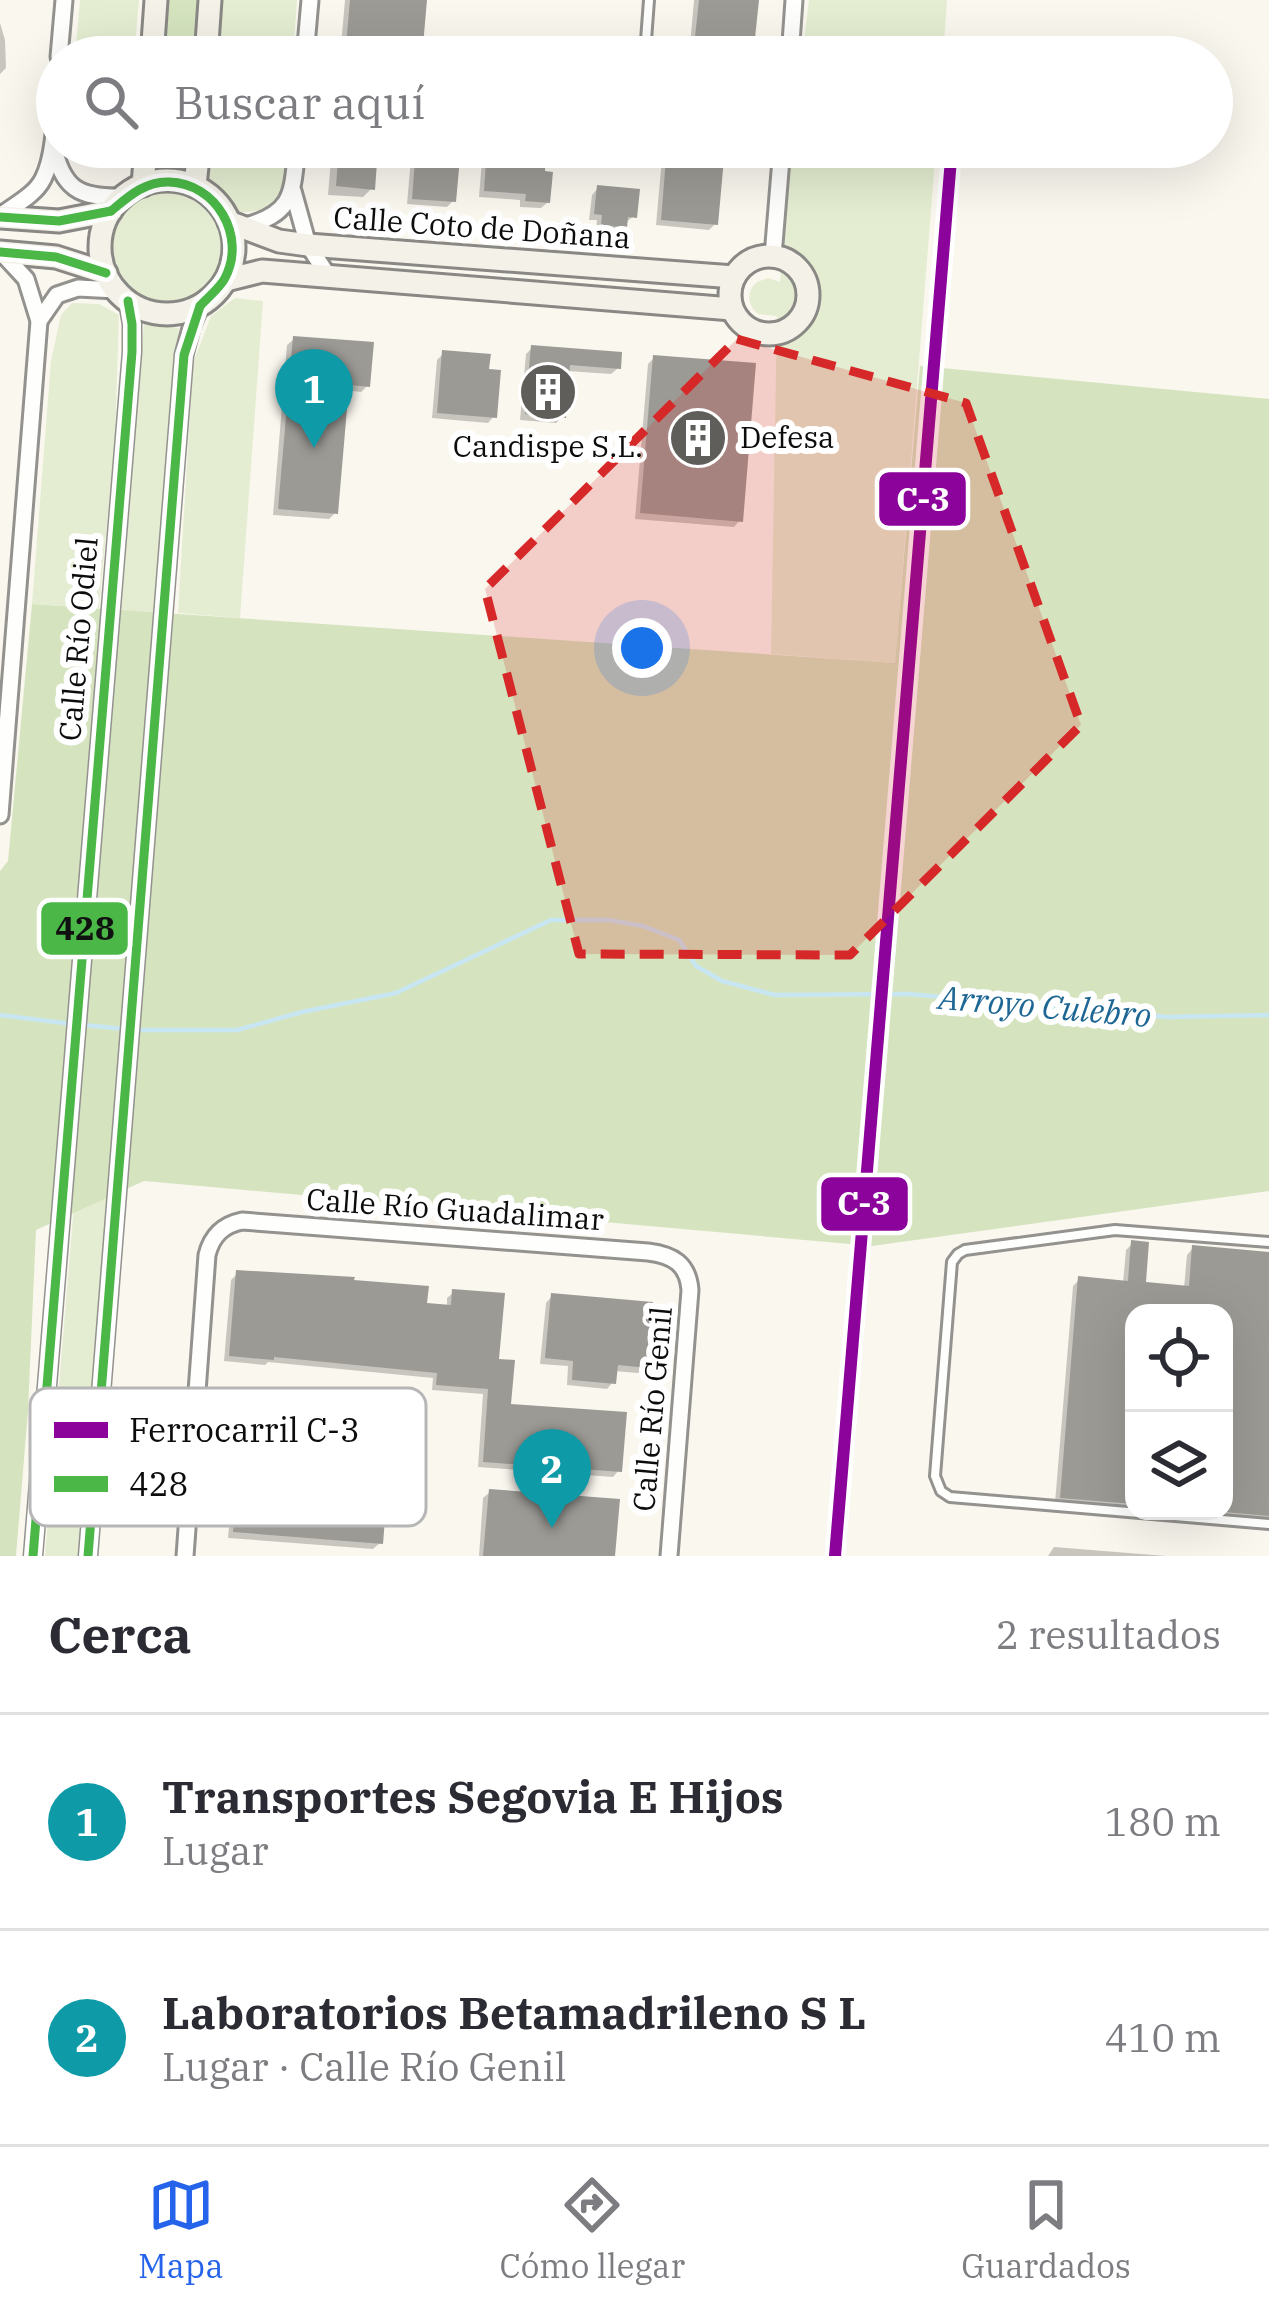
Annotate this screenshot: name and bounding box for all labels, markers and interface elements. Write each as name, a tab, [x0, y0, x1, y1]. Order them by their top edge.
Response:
search box	[36, 36, 1233, 168]
icon: search	[78, 69, 144, 135]
text: Buscar aquí	[174, 73, 425, 131]
street label: Calle Coto de Doñana	[332, 197, 632, 256]
pin: 1	[275, 349, 353, 448]
building icon: Candispe S.L.	[517, 361, 579, 423]
building icon: Defesa	[667, 407, 729, 469]
place label: Defesa	[740, 417, 834, 456]
place label: Candispe S.L.	[453, 426, 643, 465]
line badge: C-3	[877, 470, 968, 528]
text: C-3	[896, 477, 950, 520]
street label: Calle Río Odiel	[49, 535, 106, 742]
your location	[612, 618, 672, 678]
line badge: 428	[39, 900, 130, 957]
text: 428	[55, 906, 115, 949]
water label: Arroyo Culebro	[935, 975, 1153, 1036]
line badge: C-3	[819, 1175, 910, 1233]
street label: Calle Río Guadalimar	[305, 1179, 605, 1238]
text: C-3	[837, 1181, 891, 1224]
map controls	[1125, 1304, 1233, 1520]
button: locate	[1125, 1304, 1233, 1412]
street label: Calle Río Genil	[623, 1305, 680, 1513]
legend	[30, 1388, 426, 1526]
text: Ferrocarril C-3	[129, 1408, 360, 1451]
button: layers	[1125, 1412, 1233, 1520]
pin: 2	[513, 1429, 591, 1528]
text: 428	[129, 1462, 188, 1505]
text: Cerca	[48, 1601, 192, 1667]
text: 2 resultados	[996, 1609, 1221, 1660]
text: Transportes Segovia E Hijos	[162, 1767, 784, 1825]
text: 1	[75, 1796, 99, 1847]
text: 180 m	[1105, 1796, 1221, 1847]
text: Lugar	[162, 1825, 269, 1876]
text: Laboratorios Betamadrileno S L	[162, 1983, 866, 2041]
text: 2	[75, 2012, 99, 2063]
text: 410 m	[1105, 2012, 1221, 2063]
text: Lugar · Calle Río Genil	[162, 2041, 566, 2092]
tab: Mapa	[138, 2172, 223, 2287]
tab: Cómo llegar	[500, 2172, 685, 2287]
tab: Guardados	[961, 2172, 1131, 2287]

